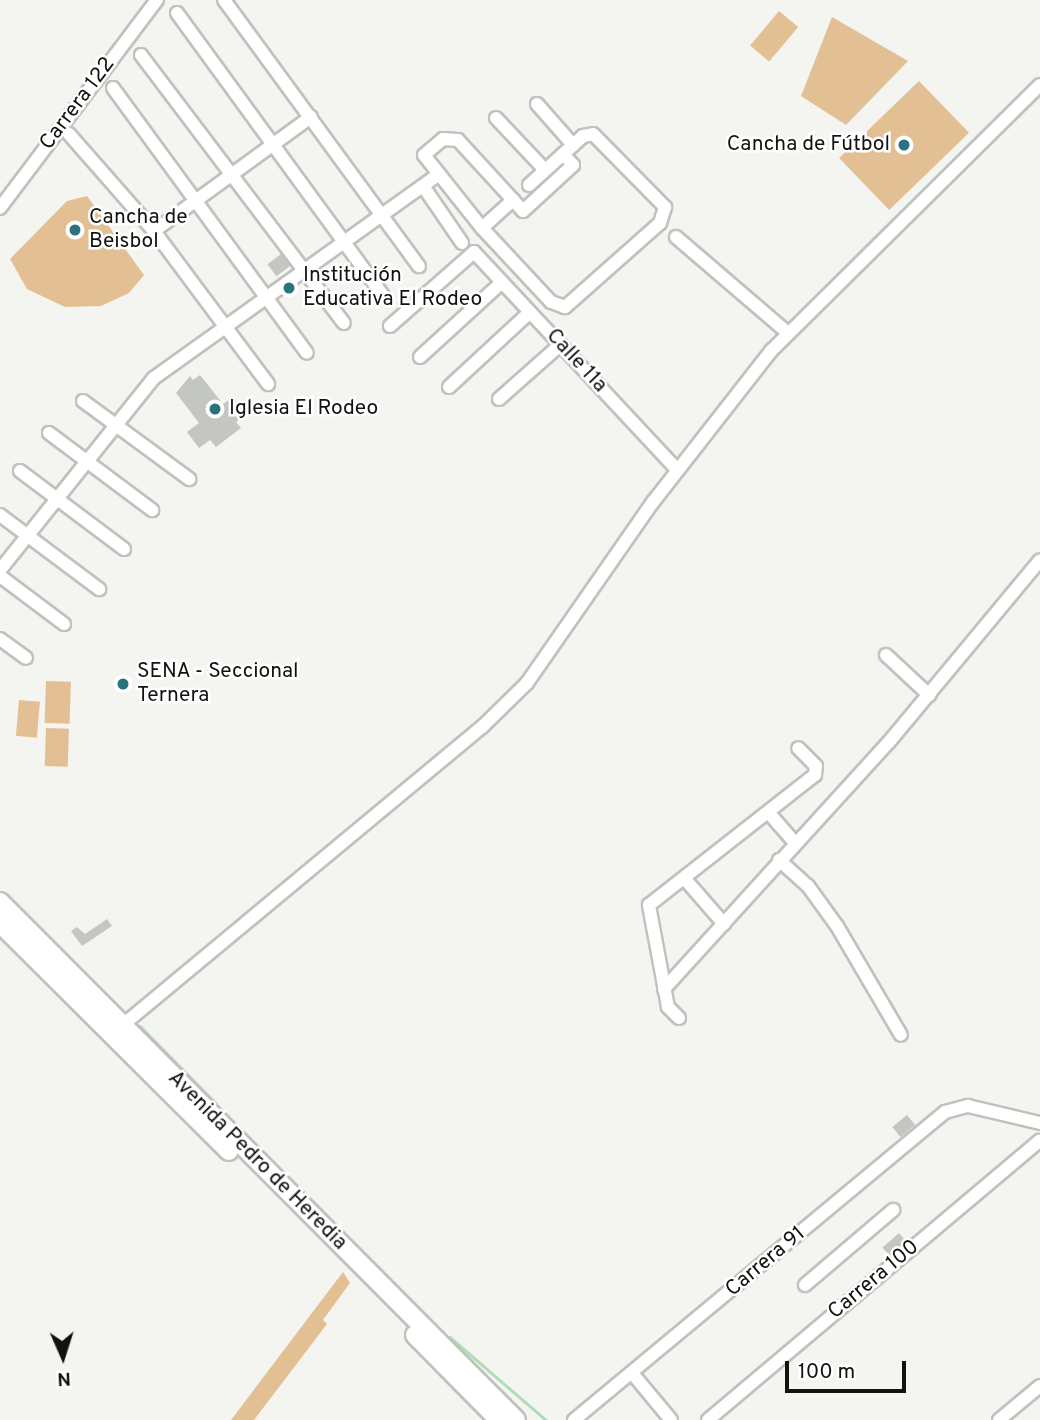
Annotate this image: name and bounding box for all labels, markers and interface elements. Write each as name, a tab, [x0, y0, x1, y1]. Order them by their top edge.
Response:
street label: Carrera 122	[35, 53, 121, 155]
place label: Cancha de Fútbol	[727, 132, 890, 158]
marker: Cancha de Fútbol	[896, 137, 912, 153]
place label: Cancha de Beisbol	[89, 205, 188, 255]
marker: Cancha de Beisbol	[67, 222, 83, 238]
place label: Institución Educativa El Rodeo	[303, 263, 482, 313]
marker: Institución Educativa El Rodeo	[281, 280, 297, 296]
street label: Calle 11a	[540, 324, 612, 398]
place label: Iglesia El Rodeo	[229, 396, 378, 422]
marker: Iglesia El Rodeo	[207, 401, 223, 417]
place label: SENA - Seccional Ternera	[137, 659, 299, 709]
marker: SENA - Seccional Ternera	[115, 676, 131, 692]
street label: Avenida Pedro de Heredia	[162, 1066, 352, 1256]
street label: Carrera 91	[721, 1221, 811, 1303]
street label: Carrera 100	[824, 1235, 924, 1325]
north arrow	[28, 1322, 98, 1392]
scale bar	[788, 1346, 909, 1390]
text: 100 m	[798, 1359, 855, 1386]
text: N	[57, 1366, 72, 1390]

